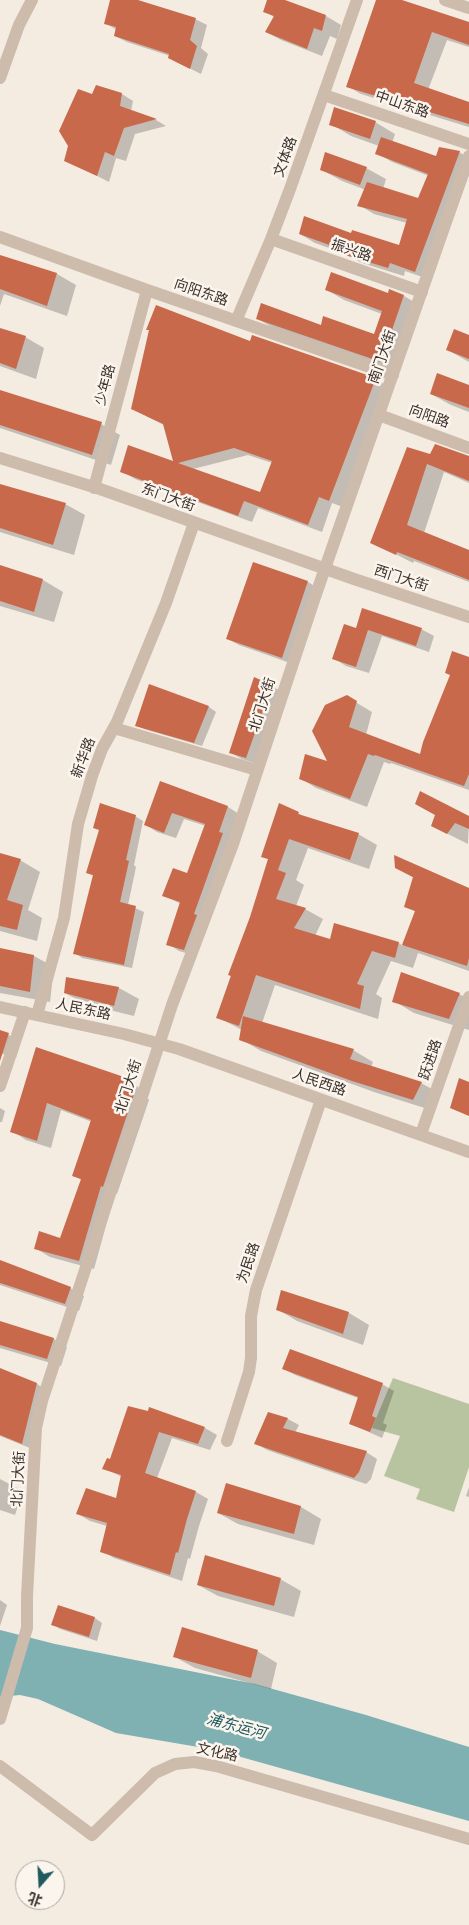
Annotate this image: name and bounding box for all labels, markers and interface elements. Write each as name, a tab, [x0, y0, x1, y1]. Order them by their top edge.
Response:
street label: 中山东路	[373, 88, 431, 122]
street label: 文体路	[271, 134, 301, 180]
street label: 振兴路	[328, 236, 374, 266]
street label: 向阳东路	[172, 276, 230, 310]
street label: 南门大街	[366, 328, 400, 386]
street label: 少年路	[92, 363, 120, 407]
street label: 向阳路	[406, 402, 452, 432]
street label: 东门大街	[139, 481, 197, 515]
street label: 西门大街	[372, 562, 430, 596]
street label: 北门大街	[246, 676, 280, 734]
street label: 新华路	[69, 735, 99, 781]
street label: 人民东路	[54, 996, 112, 1024]
street label: 跃进路	[416, 1037, 446, 1083]
street label: 北门大街	[112, 1058, 146, 1116]
street label: 人民西路	[290, 1066, 348, 1100]
street label: 为民路	[234, 1240, 264, 1286]
street label: 北门大街	[9, 1451, 29, 1507]
water label: 浦东运河	[205, 1711, 267, 1743]
street label: 文化路	[195, 1740, 239, 1766]
north arrow	[15, 1860, 65, 1910]
text: 北	[26, 1888, 45, 1909]

